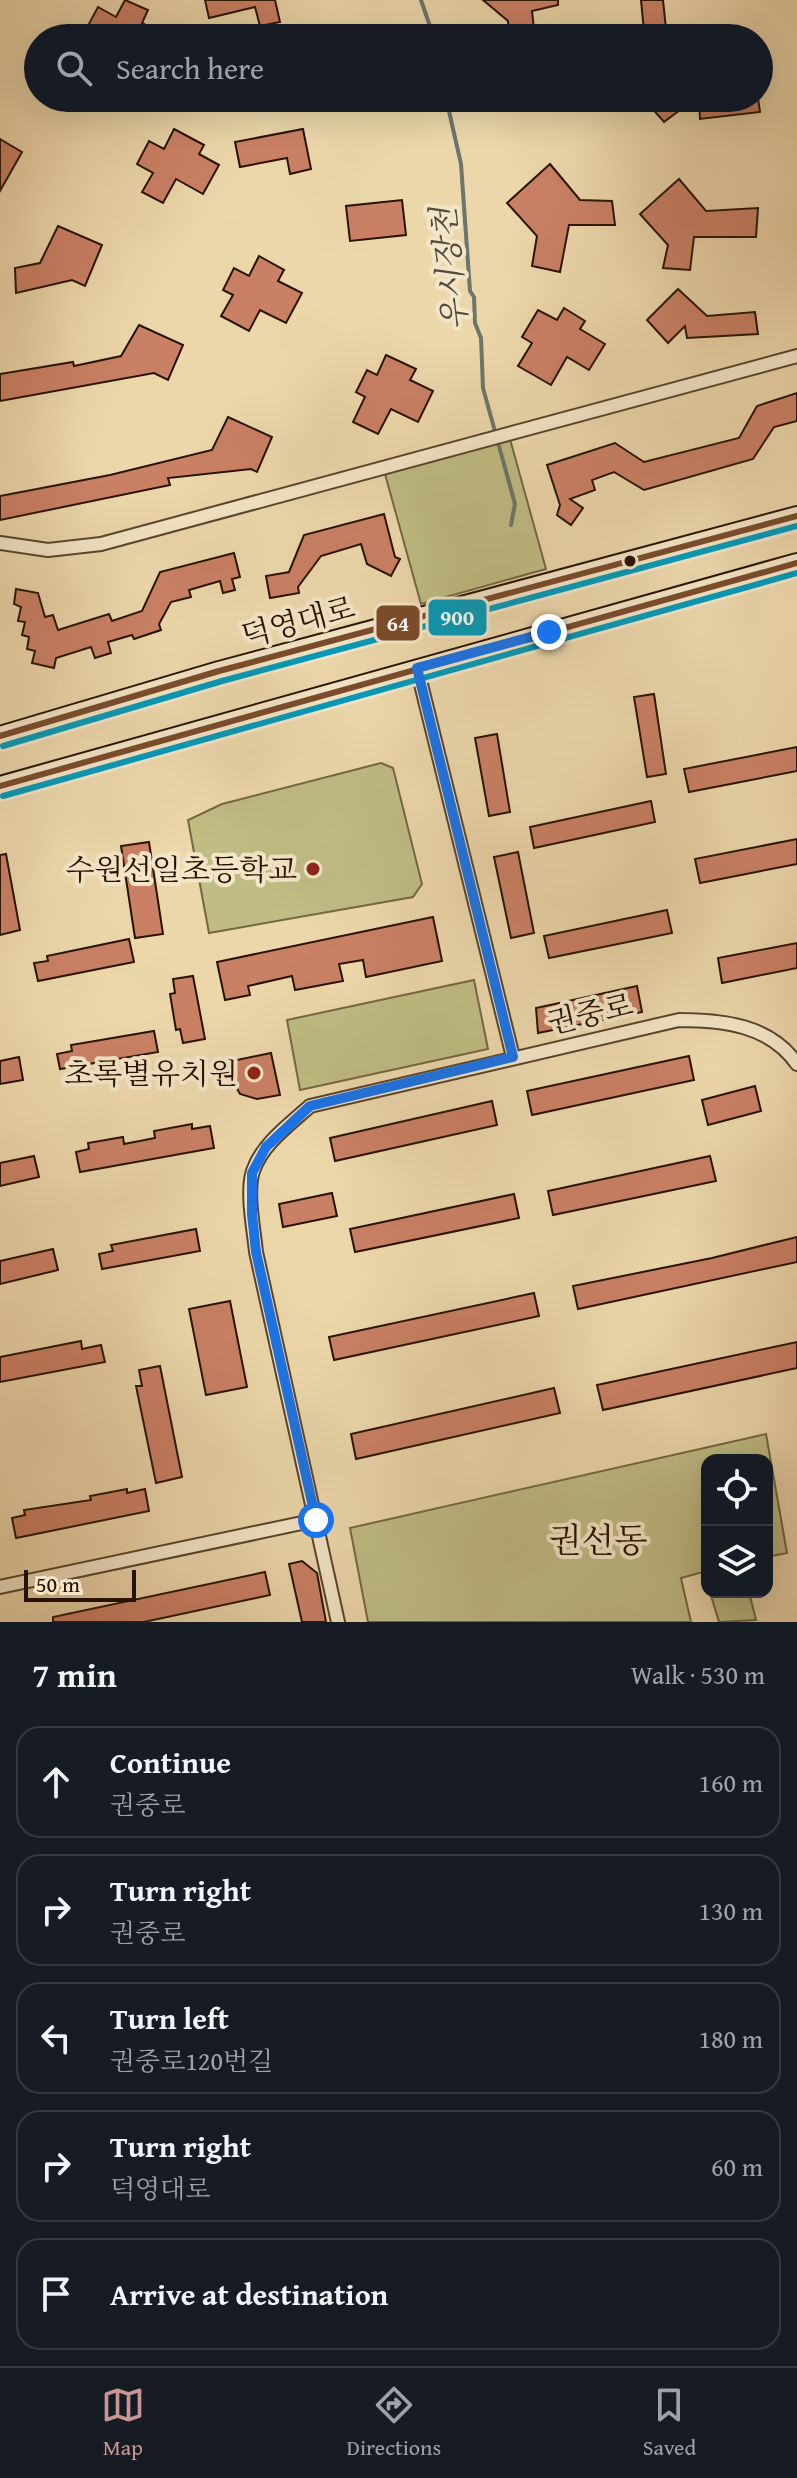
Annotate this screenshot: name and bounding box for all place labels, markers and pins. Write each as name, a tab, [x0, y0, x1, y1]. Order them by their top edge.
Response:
unlabelled marker	[622, 553, 638, 569]
place label: 수원선일초등학교	[65, 847, 297, 891]
marker: 수원선일초등학교	[304, 860, 322, 878]
place label: 초록별유치원	[64, 1051, 238, 1095]
marker: 초록별유치원	[245, 1064, 263, 1082]

